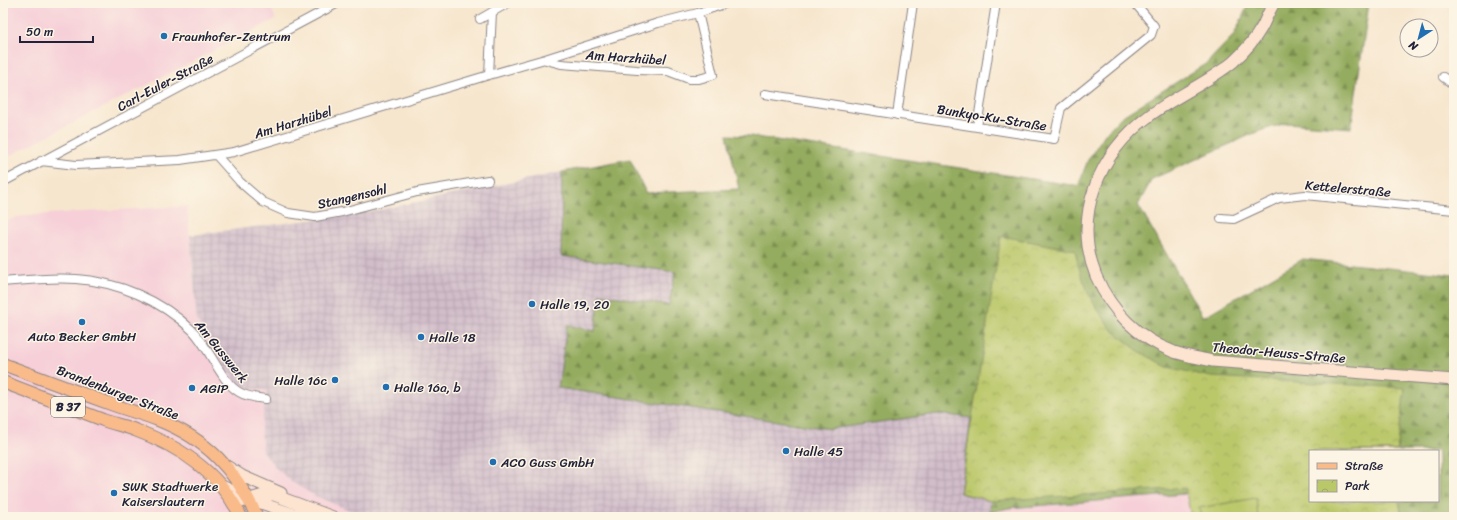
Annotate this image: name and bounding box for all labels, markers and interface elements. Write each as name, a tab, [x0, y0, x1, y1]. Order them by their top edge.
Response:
scale bar	[20, 18, 93, 44]
north arrow	[1399, 18, 1439, 58]
text: 50 m	[26, 21, 53, 43]
place label: Fraunhofer-Zentrum	[172, 25, 291, 48]
marker: Fraunhofer-Zentrum	[159, 31, 169, 41]
text: N	[1404, 36, 1423, 56]
street label: Am Harzhübel	[584, 43, 667, 72]
street label: Carl-Euler-Straße	[113, 47, 218, 118]
street label: Bunkyo-Ku-Straße	[935, 97, 1049, 138]
street label: Am Harzhübel	[250, 100, 335, 145]
street label: Kettelerstraße	[1304, 173, 1392, 204]
street label: Stangensohl	[315, 177, 389, 216]
place label: Halle 19, 20	[540, 293, 609, 316]
marker: Halle 19, 20	[527, 299, 537, 309]
street label: Am Gusswerk	[188, 314, 255, 388]
marker: Auto Becker GmbH	[77, 317, 87, 327]
place label: Auto Becker GmbH	[27, 325, 137, 348]
place label: Halle 18	[429, 326, 476, 349]
marker: Halle 18	[416, 332, 426, 342]
street label: Theodor-Heuss-Straße	[1211, 335, 1347, 370]
street label: Brandenburger Straße	[53, 359, 182, 426]
place label: Halle 16c	[274, 369, 328, 392]
marker: Halle 16c	[330, 375, 340, 385]
place label: Halle 16a, b	[394, 376, 461, 399]
place label: AGIP	[199, 377, 229, 400]
marker: Halle 16a, b	[381, 382, 391, 392]
marker: AGIP	[187, 383, 197, 393]
road number: B 37	[51, 397, 85, 417]
place label: Halle 45	[794, 440, 843, 463]
marker: Halle 45	[781, 446, 791, 456]
legend	[1309, 450, 1439, 502]
place label: ACO Guss GmbH	[500, 451, 595, 474]
text: Straße	[1345, 455, 1383, 477]
marker: ACO Guss GmbH	[488, 457, 498, 467]
place label: SWK Stadtwerke Kaiserslautern	[122, 475, 218, 513]
text: Park	[1345, 475, 1370, 497]
marker: SWK Stadtwerke Kaiserslautern	[109, 488, 119, 498]

